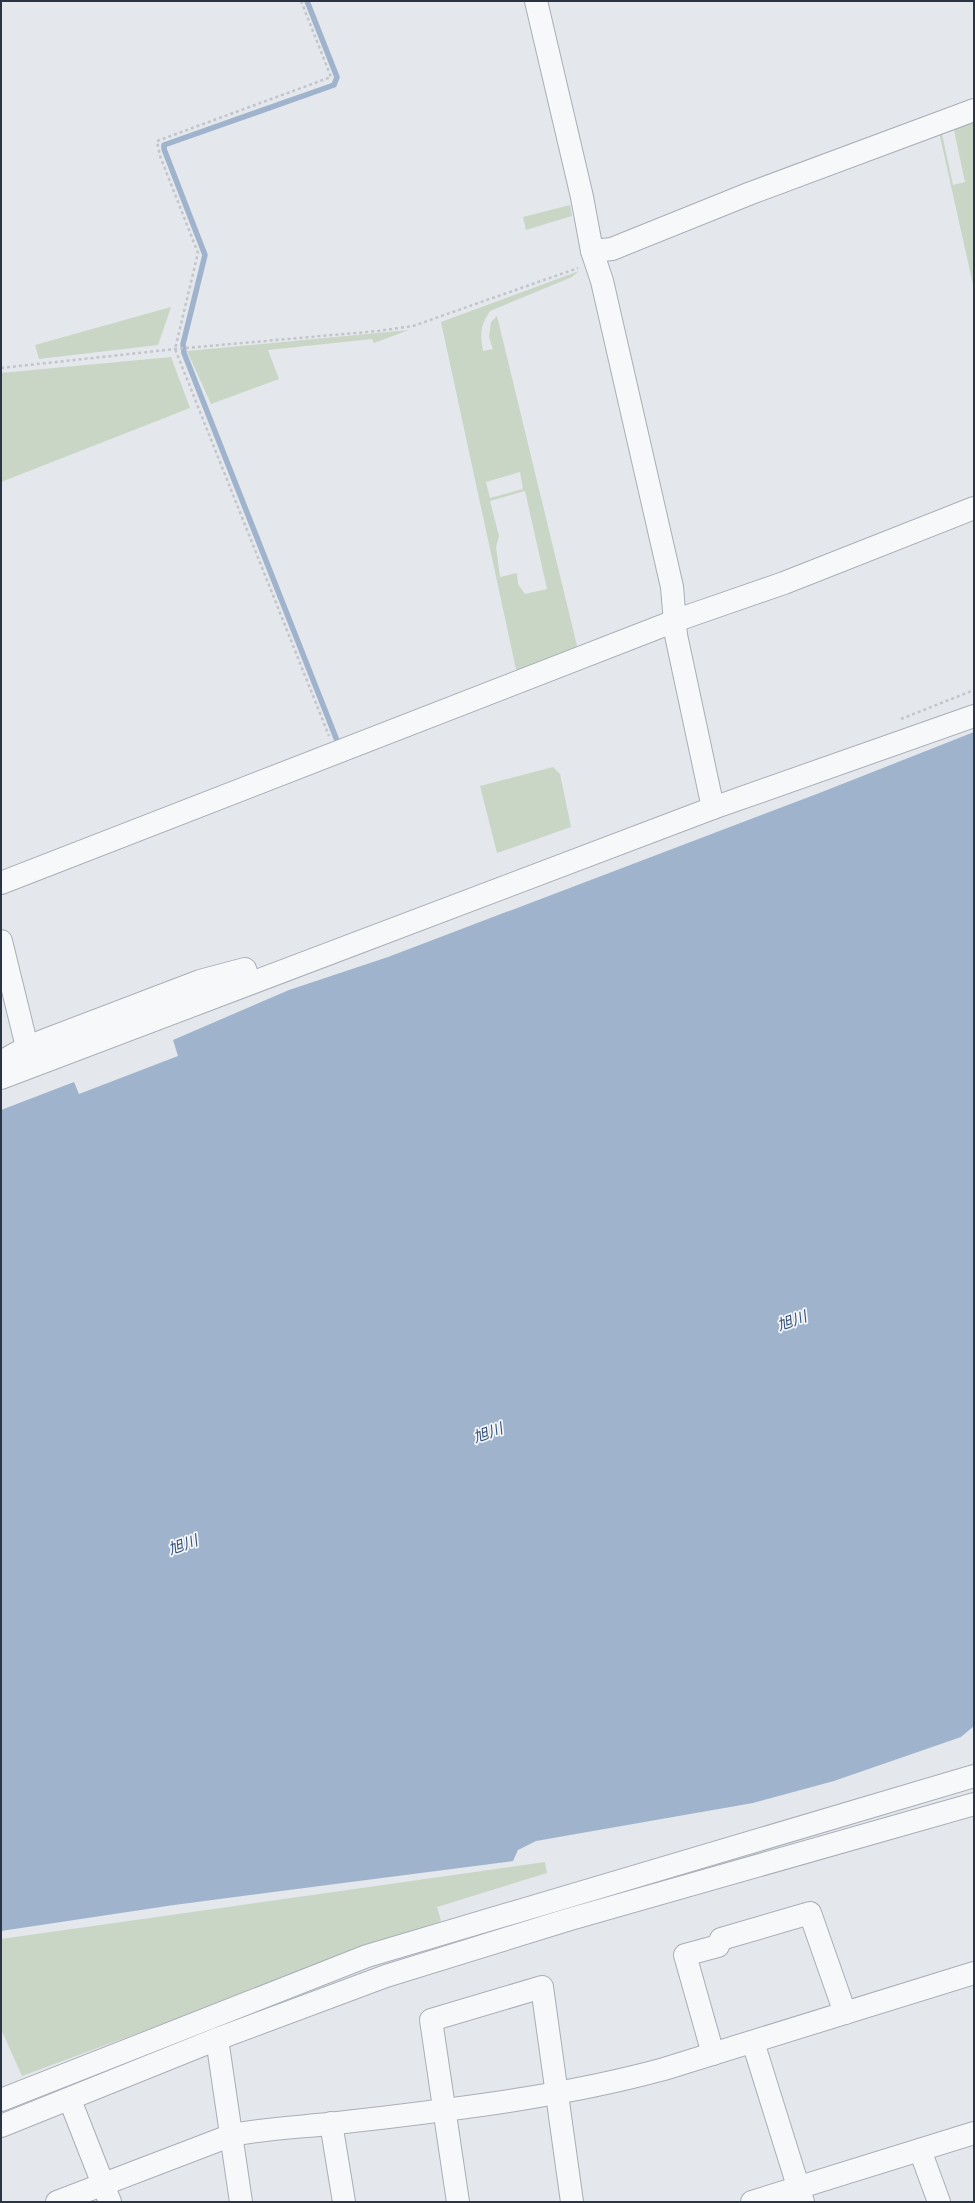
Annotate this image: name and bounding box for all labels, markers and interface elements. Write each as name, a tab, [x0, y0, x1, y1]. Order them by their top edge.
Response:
water label: 旭川	[774, 1306, 811, 1334]
water label: 旭川	[470, 1418, 507, 1446]
water label: 旭川	[165, 1530, 202, 1558]

